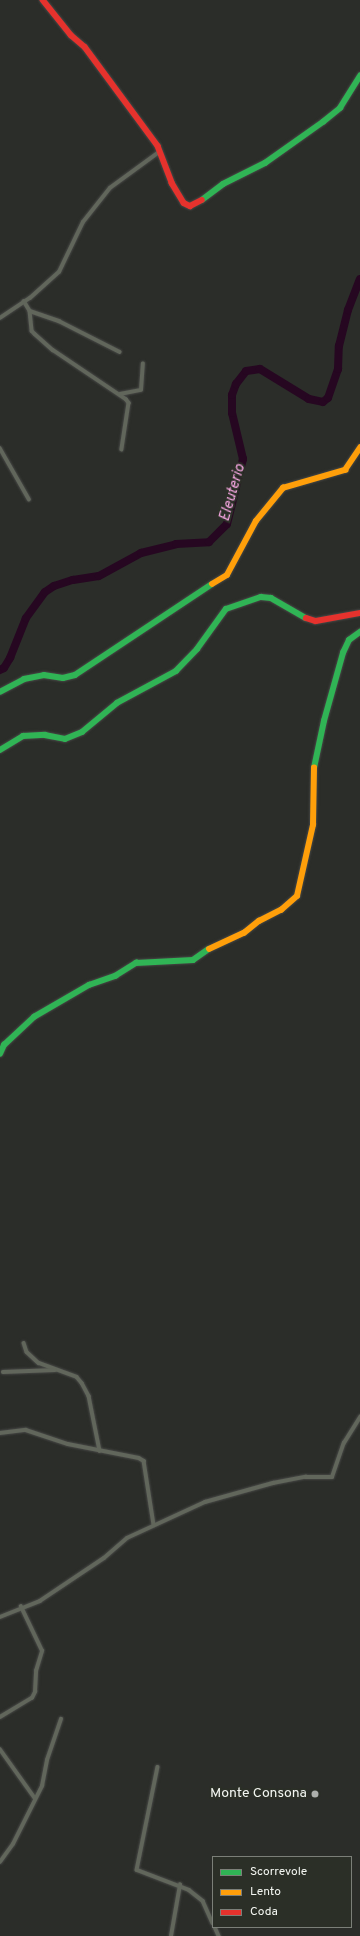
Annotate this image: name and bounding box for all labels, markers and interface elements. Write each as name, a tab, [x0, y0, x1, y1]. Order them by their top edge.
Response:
water label: Eleuterio	[216, 462, 250, 524]
place label: Monte Consona	[210, 1786, 307, 1802]
marker: Monte Consona	[310, 1789, 320, 1799]
legend	[212, 1856, 352, 1928]
text: Scorrevole	[250, 1864, 307, 1880]
text: Lento	[250, 1884, 281, 1900]
text: Coda	[250, 1904, 278, 1920]

